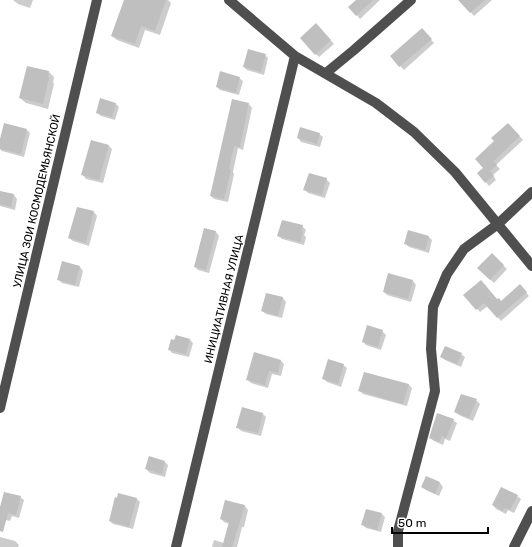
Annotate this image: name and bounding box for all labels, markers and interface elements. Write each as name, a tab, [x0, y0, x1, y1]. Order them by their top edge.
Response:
street label: УЛИЦА ЗОИ КОСМОДЕМЬЯНСКОЙ	[11, 113, 63, 289]
street label: ИНИЦИАТИВНАЯ УЛИЦА	[202, 233, 246, 365]
scale bar	[392, 509, 488, 535]
text: 50 m	[398, 516, 426, 530]

